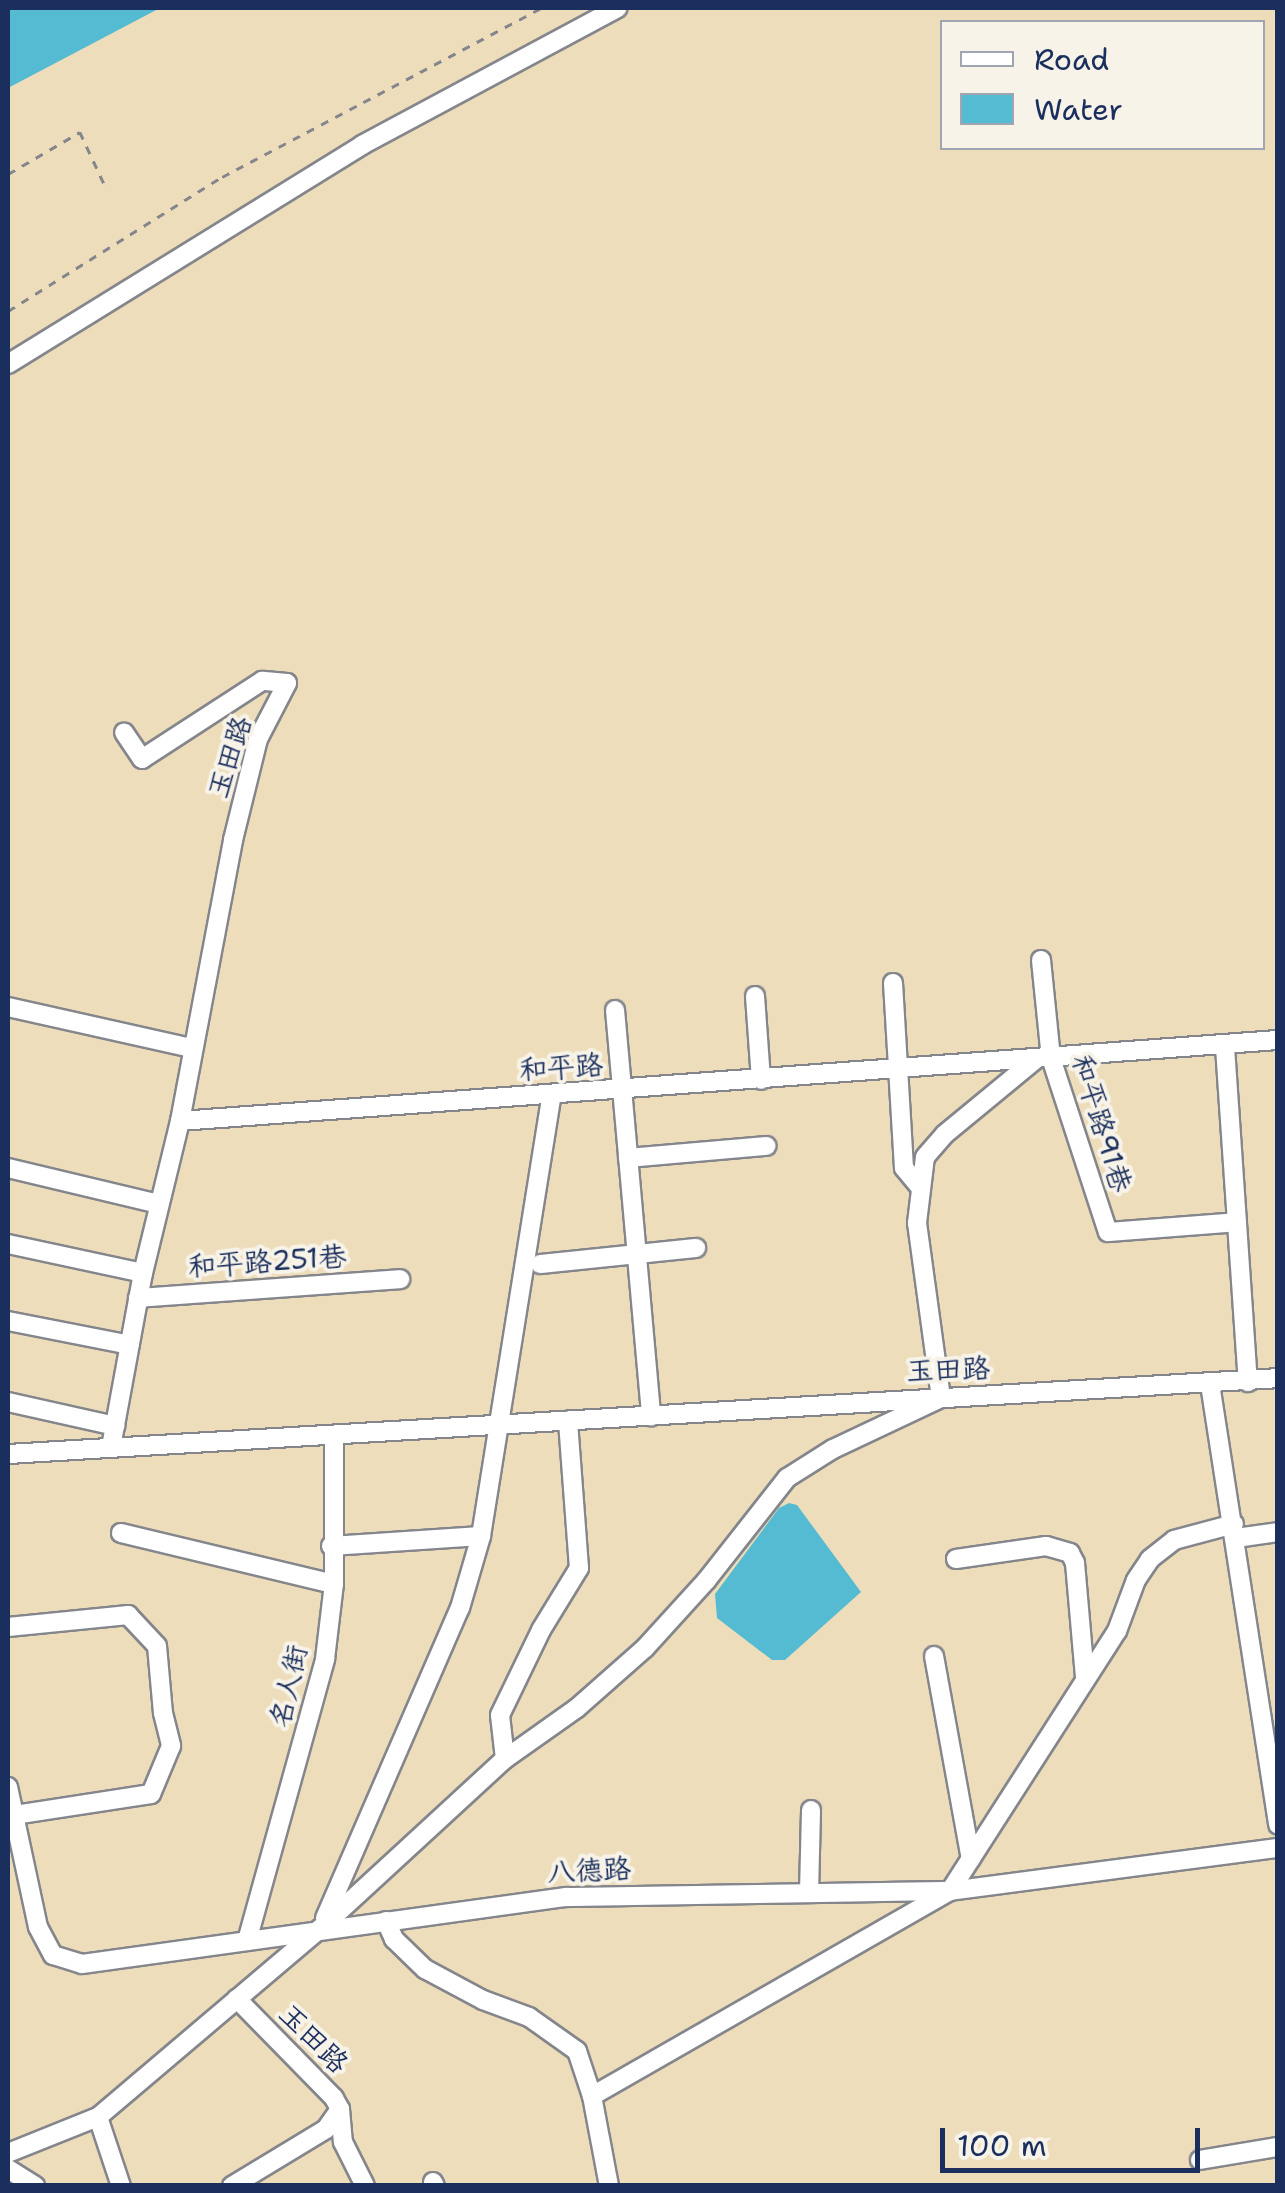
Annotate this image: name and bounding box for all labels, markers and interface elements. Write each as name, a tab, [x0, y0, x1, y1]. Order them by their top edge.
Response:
legend	[940, 20, 1265, 150]
text: Road	[1034, 39, 1109, 80]
text: Water	[1034, 89, 1123, 130]
street label: 玉田路	[200, 712, 258, 802]
street label: 和平路	[518, 1047, 604, 1087]
street label: 和平路91巷	[1065, 1050, 1139, 1196]
street label: 和平路251巷	[187, 1239, 347, 1283]
street label: 玉田路	[905, 1351, 991, 1387]
street label: 名人街	[262, 1641, 314, 1731]
street label: 八德路	[546, 1851, 632, 1889]
street label: 玉田路	[272, 1996, 356, 2080]
scale bar	[945, 2108, 1205, 2170]
text: 100 m	[957, 2125, 1047, 2166]

